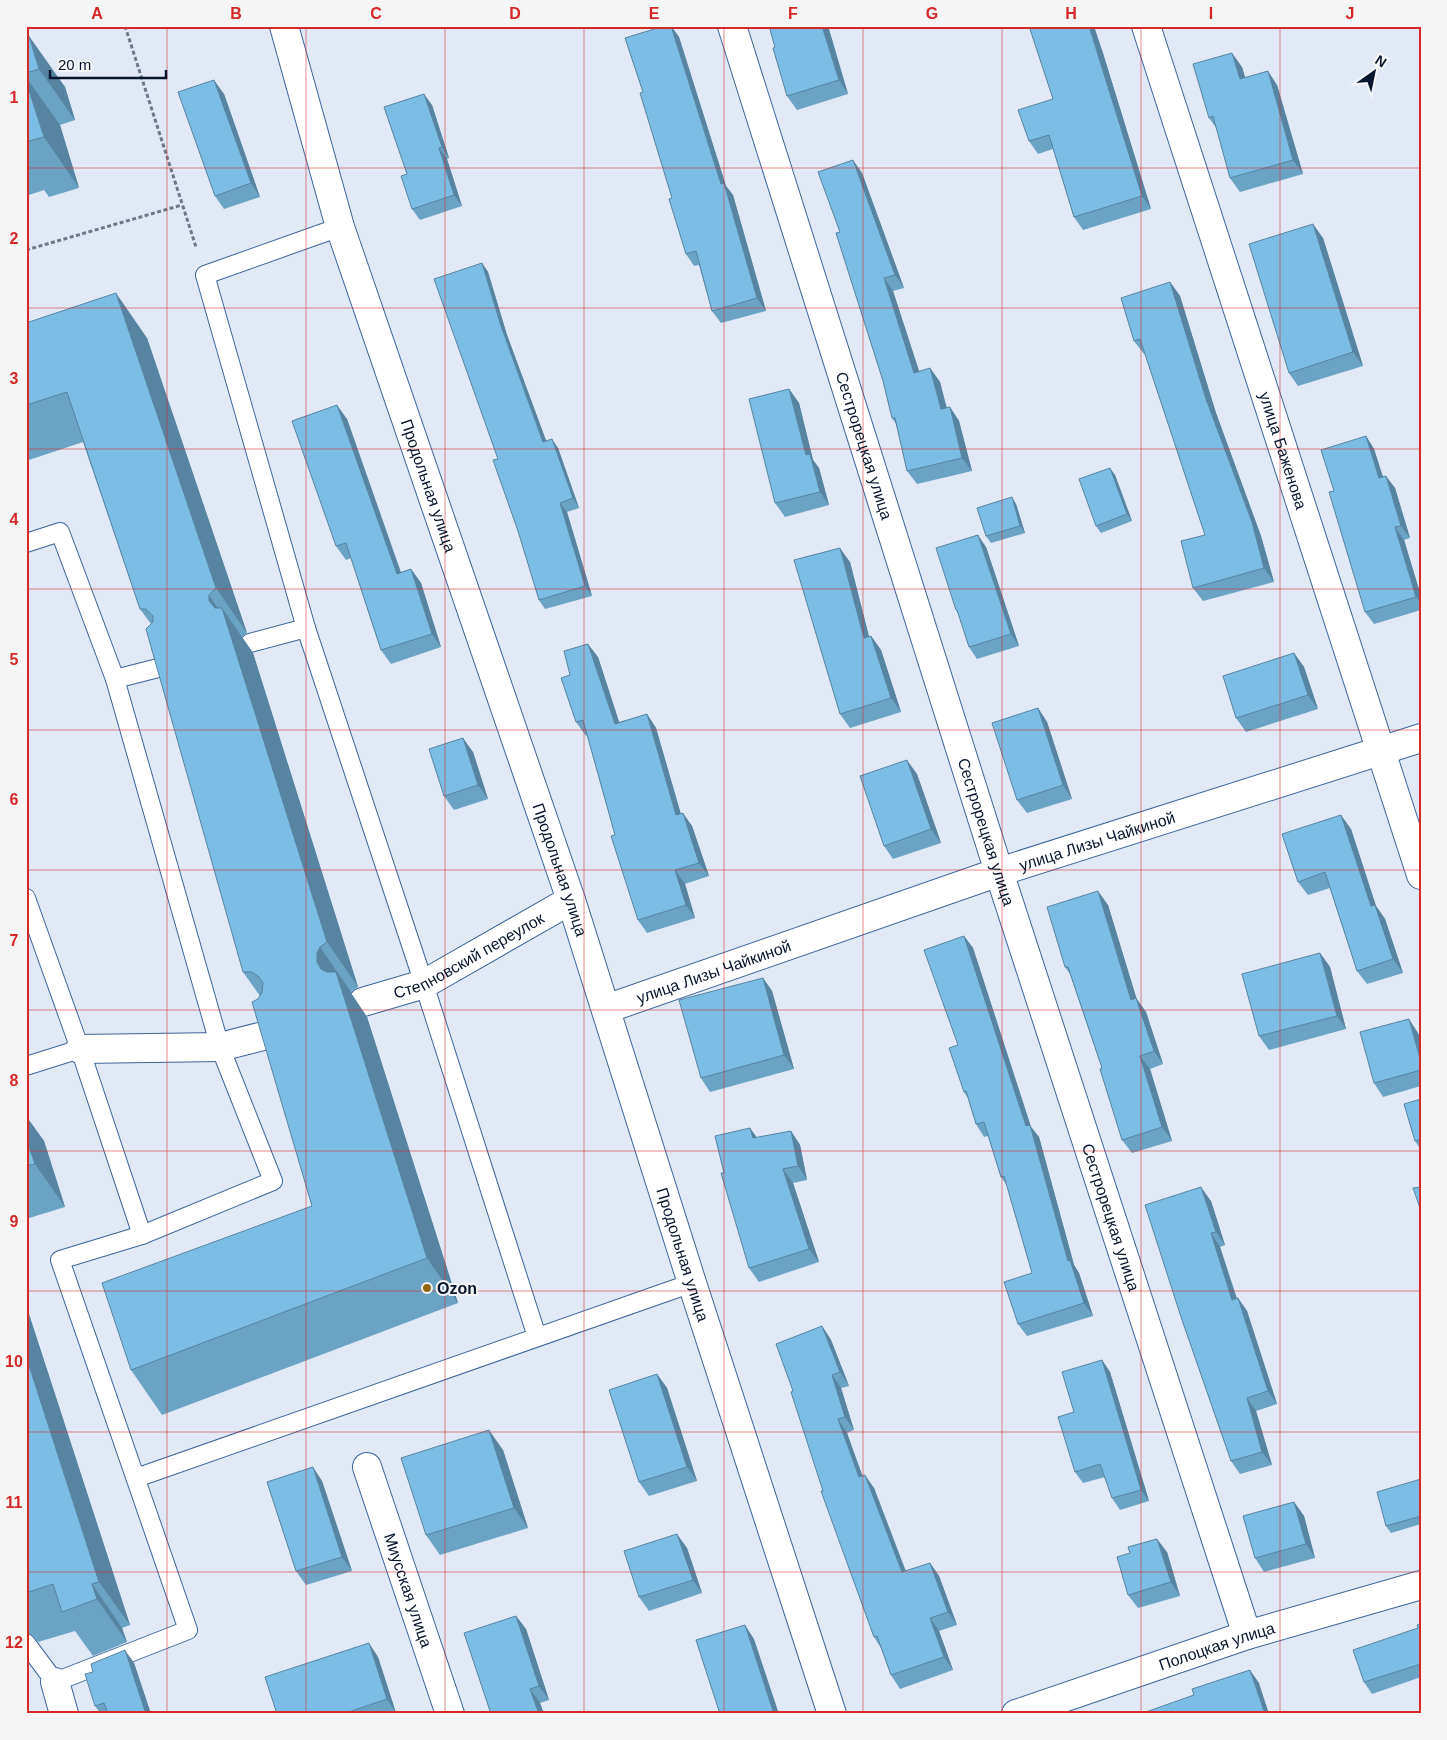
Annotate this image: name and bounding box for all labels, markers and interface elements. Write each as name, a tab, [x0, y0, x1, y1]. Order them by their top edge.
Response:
text: A	[91, 5, 103, 22]
text: B	[230, 5, 242, 22]
text: C	[370, 5, 382, 22]
text: D	[509, 5, 521, 22]
text: E	[649, 5, 660, 22]
text: F	[788, 5, 798, 22]
text: G	[926, 5, 938, 22]
text: H	[1065, 5, 1077, 22]
text: I	[1209, 5, 1213, 22]
text: J	[1346, 5, 1354, 22]
scale bar	[50, 48, 166, 80]
north arrow	[1350, 48, 1400, 98]
text: N	[1372, 52, 1390, 71]
text: 20 m	[58, 56, 91, 73]
text: 1	[10, 89, 19, 106]
text: 2	[10, 230, 19, 247]
text: 3	[10, 370, 19, 387]
street label: Сестрорецкая улица	[833, 370, 896, 522]
street label: улица Баженова	[1256, 389, 1310, 511]
street label: Продольная улица	[398, 417, 459, 554]
text: 4	[10, 511, 19, 528]
text: 5	[10, 651, 19, 668]
street label: Сестрорецкая улица	[955, 756, 1018, 908]
text: 6	[10, 791, 19, 808]
street label: Продольная улица	[530, 801, 590, 938]
street label: улица Лизы Чайкиной	[1017, 808, 1177, 874]
street label: Степновский переулок	[391, 908, 548, 1001]
text: 7	[10, 932, 19, 949]
street label: улица Лизы Чайкиной	[634, 937, 793, 1006]
text: 8	[10, 1072, 19, 1089]
street label: Сестрорецкая улица	[1079, 1141, 1143, 1293]
street label: Продольная улица	[654, 1185, 712, 1324]
text: 9	[10, 1213, 19, 1230]
place label: Ozon	[437, 1280, 477, 1297]
marker: Ozon	[421, 1282, 433, 1294]
text: 10	[5, 1353, 23, 1370]
text: 11	[6, 1494, 23, 1511]
street label: Миусская улица	[381, 1531, 436, 1650]
street label: Полоцкая улица	[1157, 1619, 1277, 1673]
text: 12	[5, 1634, 23, 1651]

